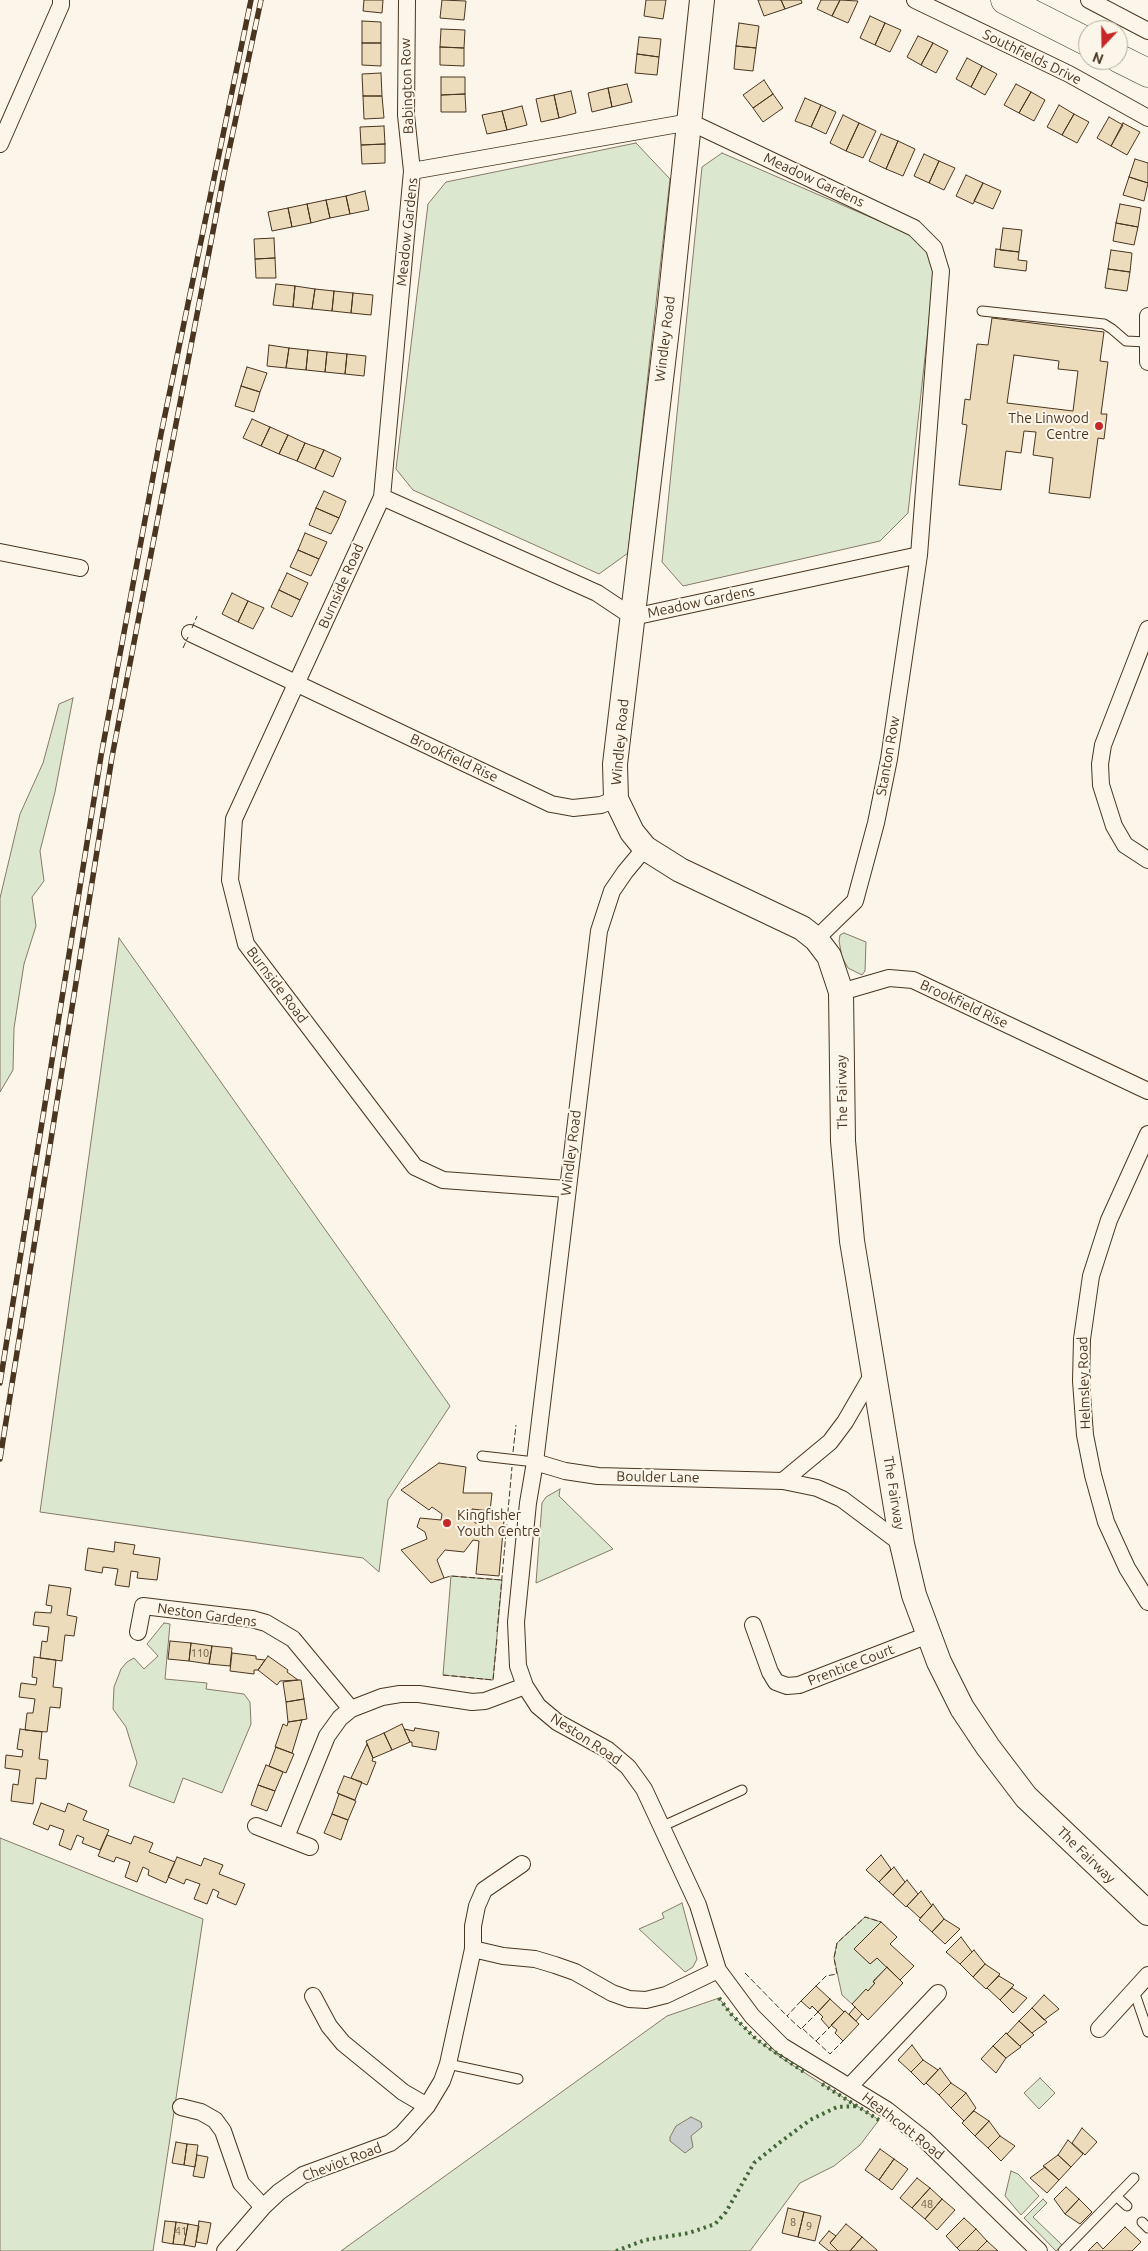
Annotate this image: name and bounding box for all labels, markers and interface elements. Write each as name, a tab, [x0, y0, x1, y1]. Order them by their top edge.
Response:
north arrow	[1078, 20, 1128, 70]
street label: Southfields Drive	[980, 26, 1084, 88]
street label: Babington Row	[397, 38, 417, 134]
text: N	[1090, 49, 1106, 67]
street label: Meadow Gardens	[761, 149, 867, 211]
street label: Meadow Gardens	[393, 177, 421, 287]
street label: Windley Road	[651, 295, 679, 383]
place label: The Linwood Centre	[1008, 410, 1089, 442]
marker: The Linwood Centre	[1093, 420, 1105, 432]
street label: Burnside Road	[315, 541, 367, 631]
street label: Meadow Gardens	[646, 582, 756, 622]
street label: Windley Road	[608, 698, 632, 786]
street label: Stanton Row	[873, 715, 903, 797]
street label: Brookfield Rise	[407, 730, 501, 786]
street label: Burnside Road	[243, 944, 311, 1026]
street label: Brookfield Rise	[917, 976, 1011, 1032]
street label: The Fairway	[833, 1055, 851, 1129]
street label: Windley Road	[557, 1109, 585, 1197]
street label: Helmsley Road	[1074, 1336, 1094, 1430]
street label: The Fairway	[880, 1455, 908, 1531]
street label: Boulder Lane	[616, 1468, 700, 1486]
place label: Kingfisher Youth Centre	[457, 1507, 540, 1540]
marker: Kingfisher Youth Centre	[441, 1517, 453, 1529]
street label: Neston Gardens	[156, 1600, 258, 1630]
street label: Prentice Court	[805, 1641, 897, 1689]
house number: 110	[191, 1646, 209, 1660]
street label: Neston Road	[547, 1710, 625, 1768]
street label: The Fairway	[1053, 1823, 1119, 1887]
street label: Heathcott Road	[859, 2089, 947, 2163]
street label: Cheviot Road	[300, 2139, 384, 2185]
house number: 48	[921, 2197, 933, 2211]
house number: 8	[790, 2215, 796, 2229]
house number: 9	[806, 2219, 812, 2233]
house number: 41	[175, 2224, 187, 2238]

